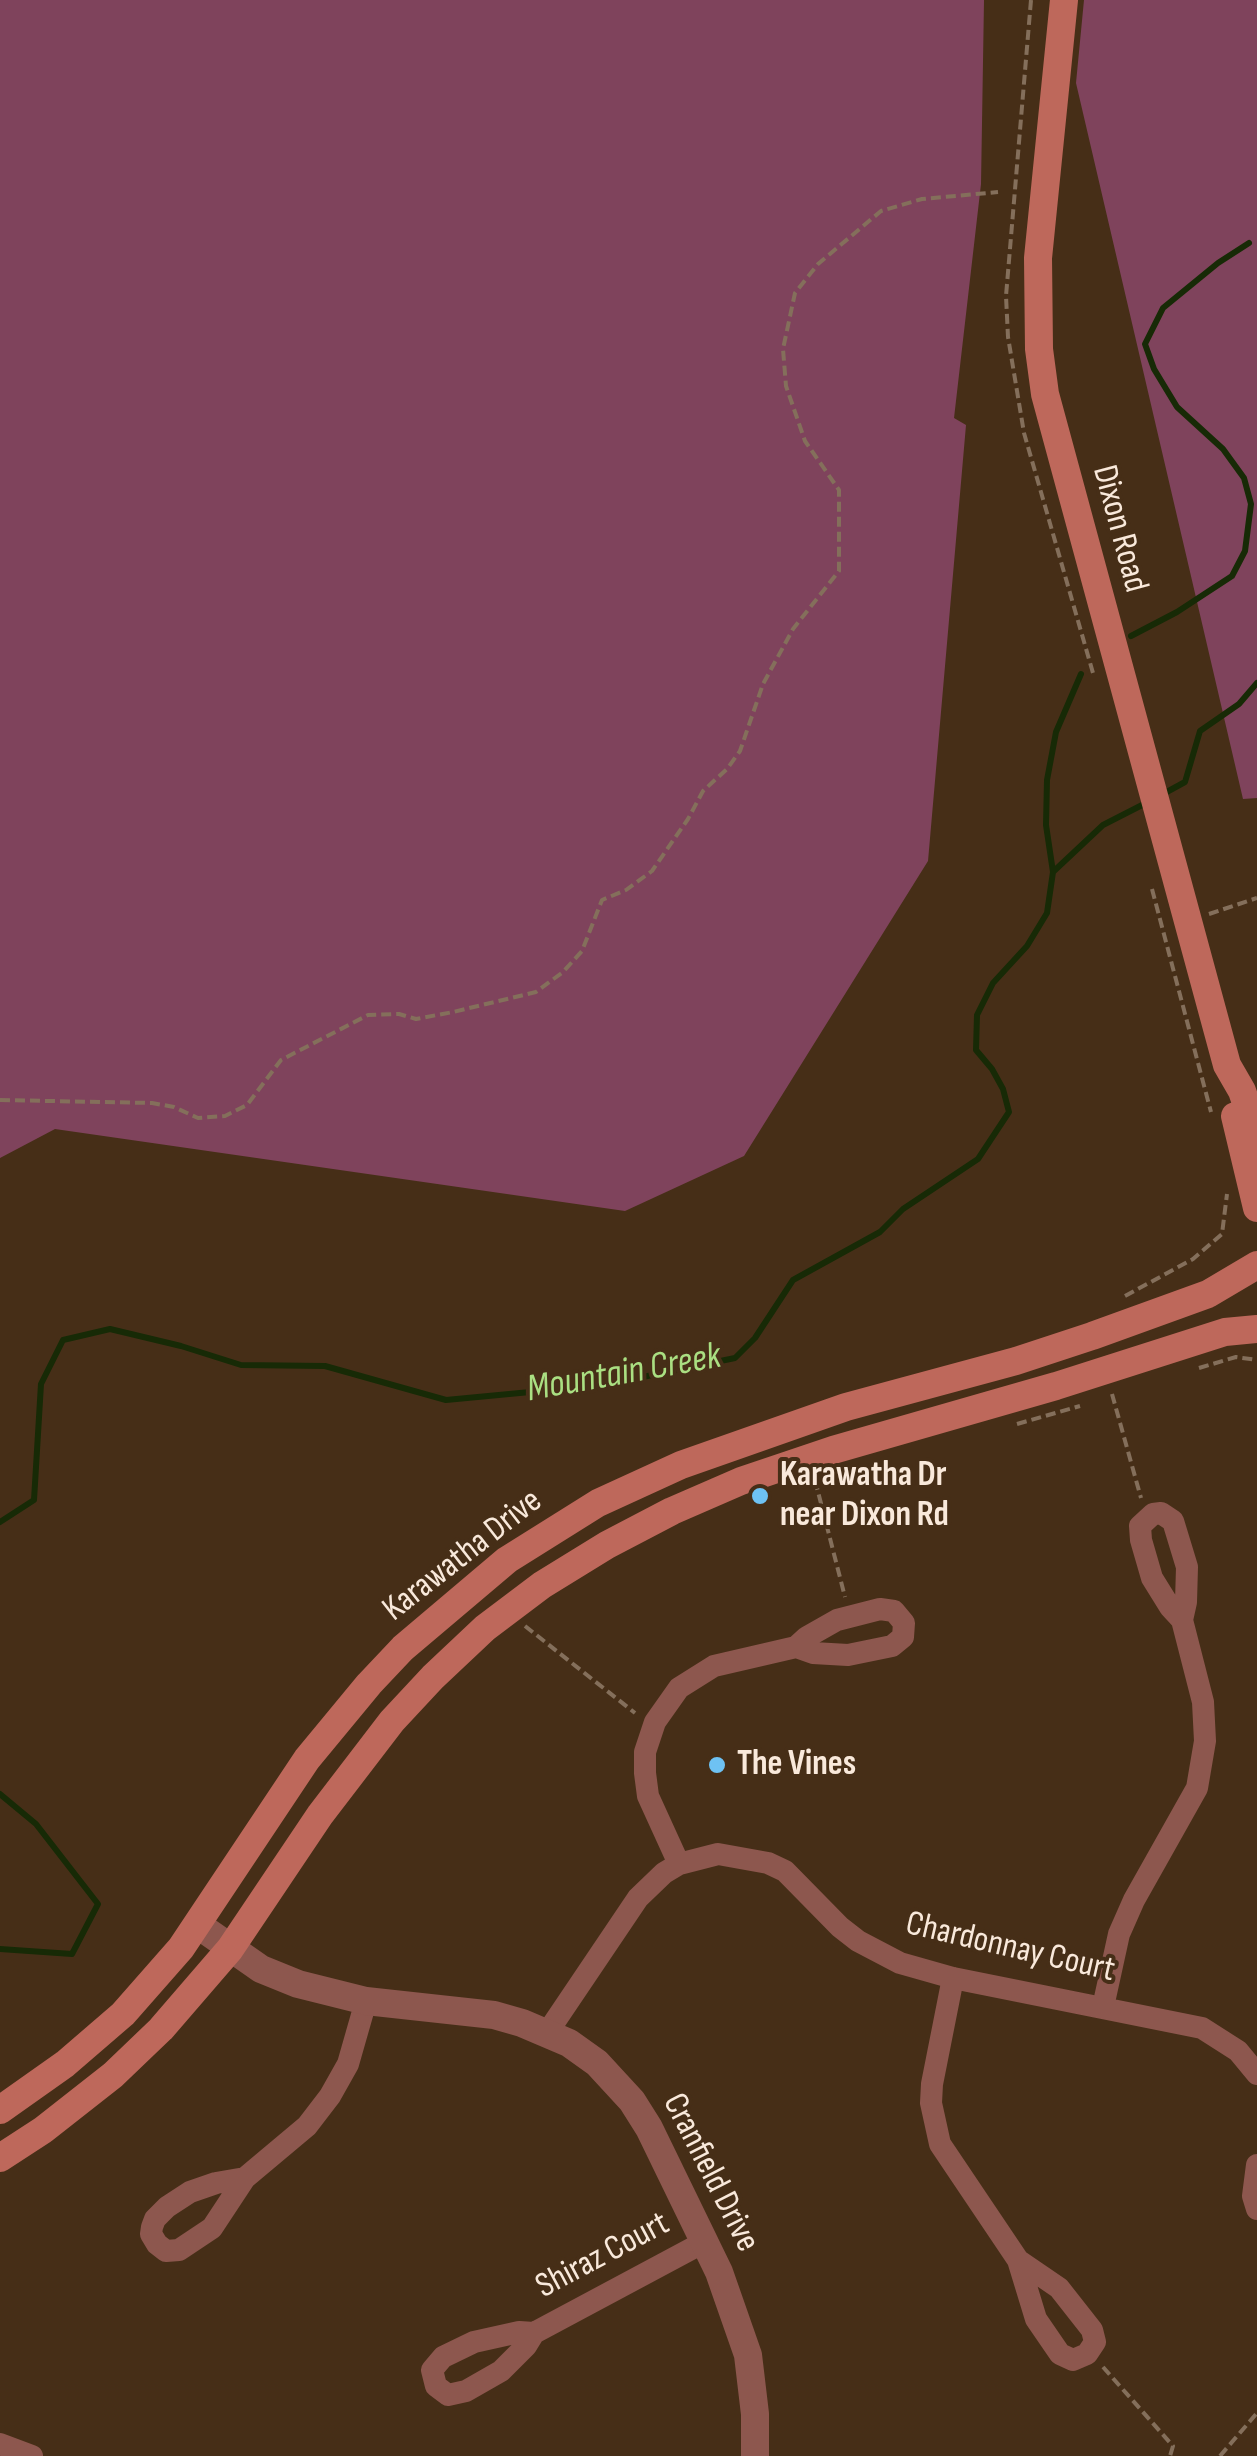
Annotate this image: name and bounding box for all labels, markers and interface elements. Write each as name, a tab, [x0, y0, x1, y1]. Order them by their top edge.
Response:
street label: Dixon Road	[1082, 461, 1156, 597]
water label: Mountain Creek	[523, 1334, 725, 1414]
place label: Karawatha Dr near Dixon Rd	[780, 1455, 949, 1537]
street label: Karawatha Drive	[375, 1481, 551, 1631]
marker: Karawatha Dr near Dixon Rd	[749, 1485, 771, 1507]
place label: The Vines	[737, 1744, 856, 1786]
marker: The Vines	[706, 1754, 728, 1776]
street label: Chardonnay Court	[901, 1904, 1119, 1992]
street label: Cranfield Drive	[652, 2087, 768, 2259]
street label: Shiraz Court	[529, 2204, 677, 2308]

